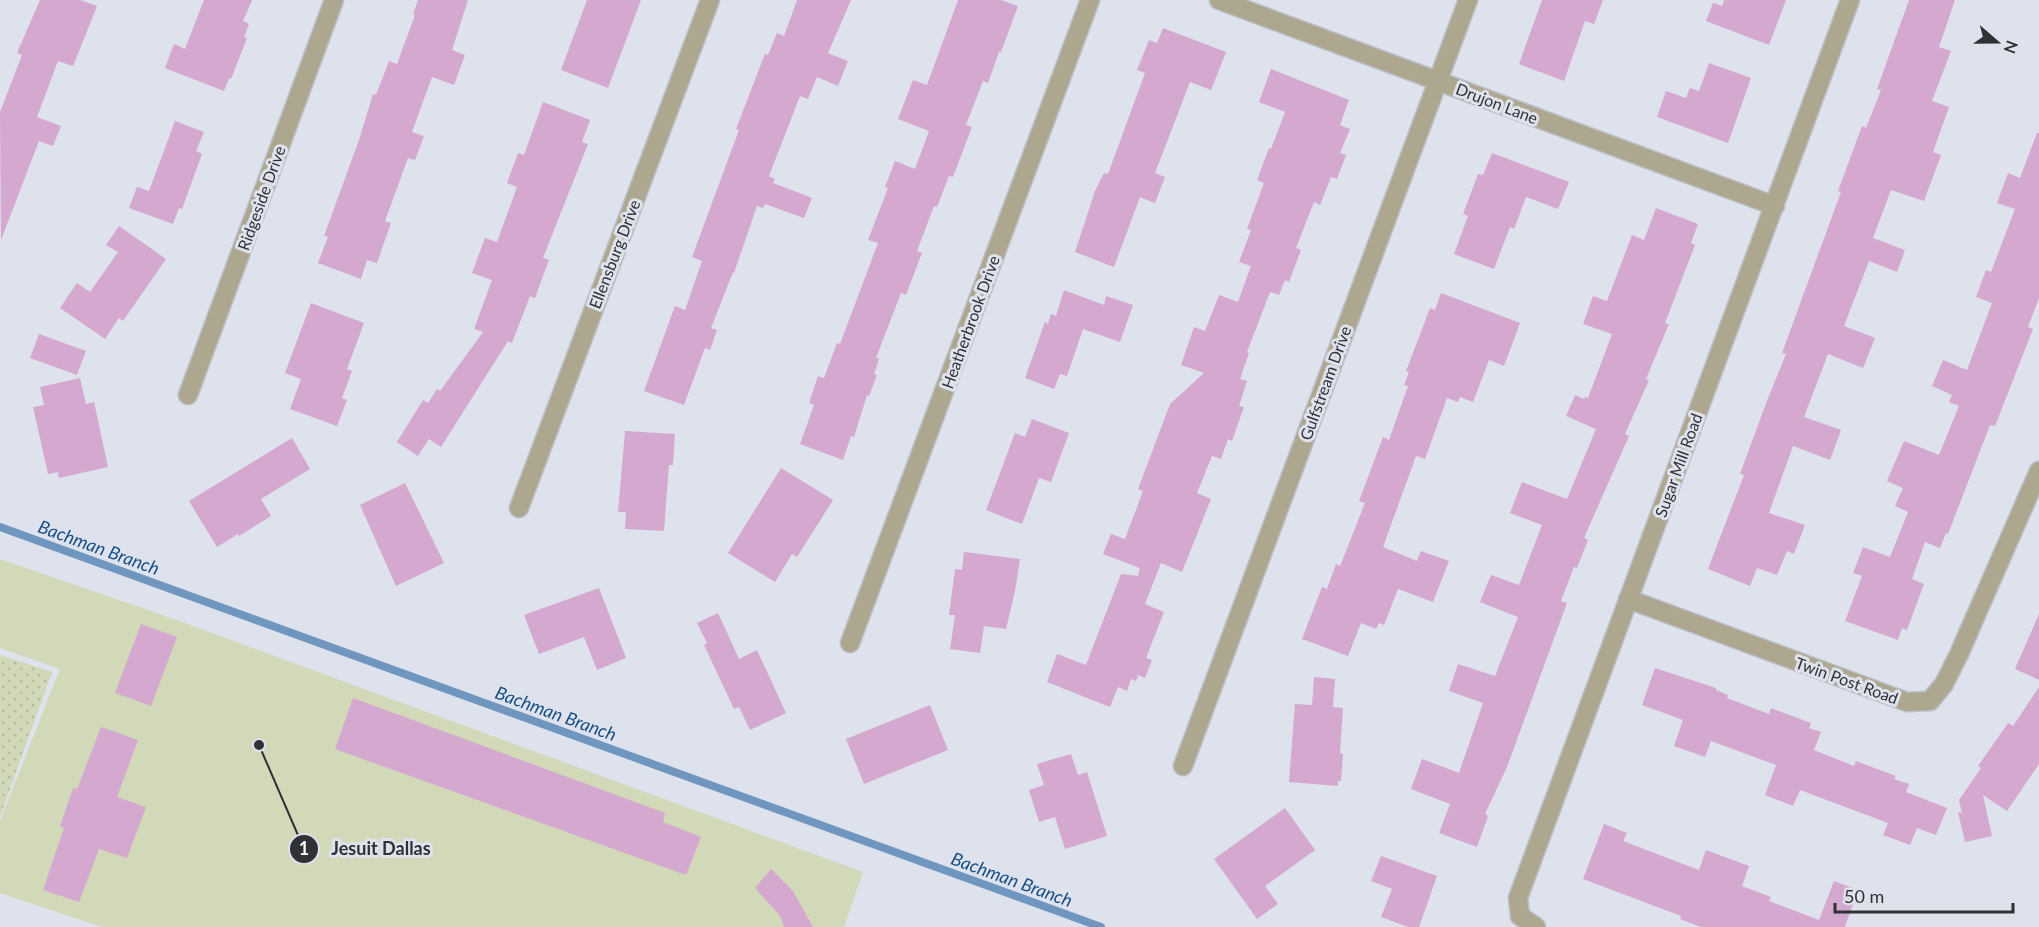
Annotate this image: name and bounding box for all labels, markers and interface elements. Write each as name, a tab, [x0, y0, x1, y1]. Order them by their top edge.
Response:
north arrow	[1967, 12, 2027, 72]
text: N	[2001, 38, 2023, 56]
street label: Drujon Lane	[1453, 79, 1541, 127]
street label: Ridgeside Drive	[233, 143, 289, 253]
street label: Ellensburg Drive	[585, 197, 643, 311]
street label: Heatherbrook Drive	[937, 253, 1003, 391]
street label: Gulfstream Drive	[1296, 323, 1354, 443]
street label: Sugar Mill Road	[1650, 411, 1706, 519]
water label: Bachman Branch	[35, 515, 163, 579]
street label: Twin Post Road	[1793, 653, 1901, 707]
water label: Bachman Branch	[492, 681, 620, 745]
callout: Jesuit Dallas	[289, 831, 443, 867]
text: 1	[299, 837, 309, 859]
text: Jesuit Dallas	[331, 837, 431, 859]
water label: Bachman Branch	[948, 847, 1076, 911]
scale bar	[1835, 876, 2014, 914]
text: 50 m	[1844, 885, 1884, 907]

